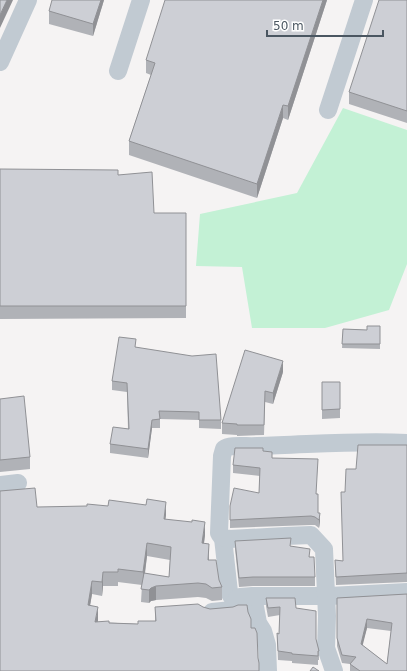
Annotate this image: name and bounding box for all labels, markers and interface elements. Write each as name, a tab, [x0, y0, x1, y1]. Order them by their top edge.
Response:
scale bar	[267, 12, 383, 38]
text: 50 m	[273, 19, 304, 33]

